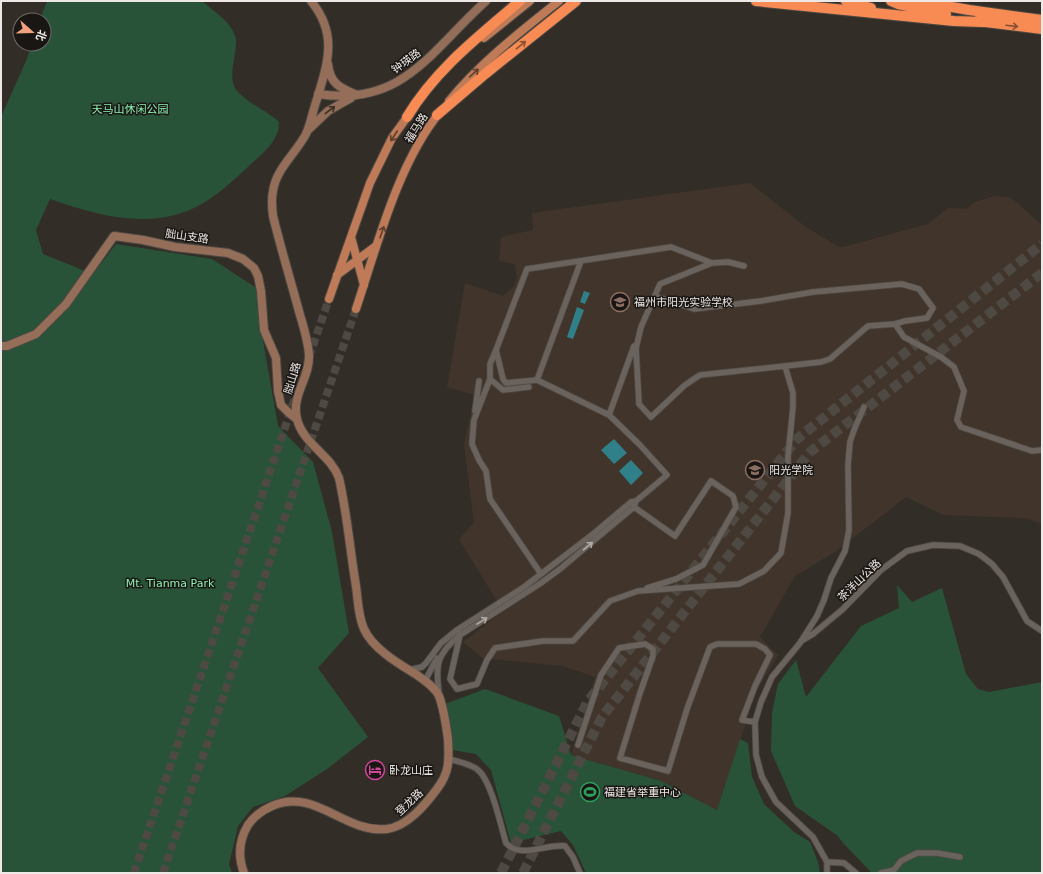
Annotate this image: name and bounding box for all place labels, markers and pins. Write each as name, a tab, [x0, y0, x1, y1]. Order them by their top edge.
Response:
school or university icon: 福州市阳光实验学校	[609, 291, 631, 313]
place label: 福州市阳光实验学校	[634, 296, 733, 309]
school or university icon: 阳光学院	[744, 459, 766, 481]
place label: 阳光学院	[769, 464, 813, 477]
hotel icon: 卧龙山庄	[364, 759, 386, 781]
place label: 卧龙山庄	[389, 764, 433, 777]
sports icon: 福建省举重中心	[579, 781, 601, 803]
place label: 福建省举重中心	[604, 786, 681, 799]

